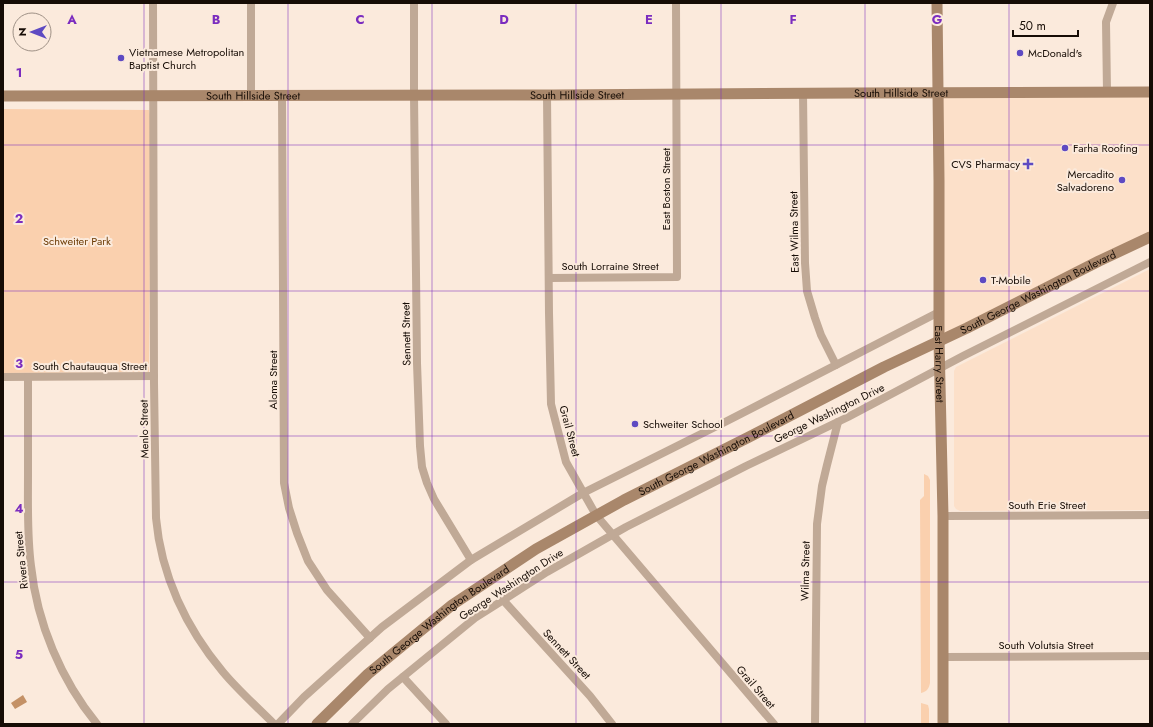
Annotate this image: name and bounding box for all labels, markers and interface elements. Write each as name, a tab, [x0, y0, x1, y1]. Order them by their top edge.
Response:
text: A	[66, 10, 77, 29]
text: B	[212, 10, 221, 29]
text: C	[355, 10, 365, 29]
text: D	[499, 10, 509, 29]
text: E	[645, 10, 653, 29]
text: F	[789, 10, 797, 29]
text: G	[932, 10, 943, 29]
north arrow	[12, 12, 52, 52]
scale bar	[1013, 12, 1078, 38]
text: 50 m	[1019, 17, 1046, 35]
text: N	[14, 28, 30, 36]
place label: Vietnamese Metropolitan Baptist Church	[129, 44, 244, 73]
place label: McDonald's	[1028, 45, 1083, 61]
marker: McDonald's	[1015, 48, 1025, 58]
marker: Vietnamese Metropolitan Baptist Church	[116, 53, 126, 63]
text: 1	[16, 63, 22, 82]
street label: South Hillside Street	[854, 85, 948, 101]
street label: South Hillside Street	[206, 87, 300, 104]
street label: South Hillside Street	[530, 87, 625, 103]
place label: Farha Roofing	[1073, 140, 1138, 156]
marker: Farha Roofing	[1060, 143, 1070, 153]
street label: East Boston Street	[658, 148, 674, 230]
place label: CVS Pharmacy	[951, 156, 1020, 172]
marker: CVS Pharmacy	[1023, 159, 1033, 169]
place label: Mercadito Salvadoreno	[1057, 166, 1114, 195]
marker: Mercadito Salvadoreno	[1117, 175, 1127, 185]
street label: East Wilma Street	[785, 191, 803, 273]
text: 2	[15, 209, 23, 228]
park label: Schweiter Park	[43, 233, 111, 249]
street label: South George Washington Boulevard	[957, 246, 1119, 338]
street label: South Lorraine Street	[561, 258, 659, 274]
place label: T-Mobile	[991, 272, 1031, 288]
marker: T-Mobile	[978, 275, 988, 285]
street label: Sennett Street	[397, 302, 415, 366]
street label: East Harry Street	[931, 325, 948, 403]
street label: Aloma Street	[265, 350, 281, 410]
text: 3	[15, 354, 23, 373]
street label: South Chautauqua Street	[33, 358, 148, 374]
street label: George Washington Drive	[771, 379, 887, 447]
street label: Menlo Street	[135, 399, 153, 458]
street label: Grail Street	[555, 404, 585, 459]
street label: South George Washington Boulevard	[635, 407, 797, 500]
place label: Schweiter School	[643, 416, 723, 432]
marker: Schweiter School	[630, 419, 640, 429]
street label: South Erie Street	[1008, 497, 1086, 513]
text: 4	[14, 499, 24, 518]
street label: Rivera Street	[10, 530, 32, 590]
street label: Wilma Street	[796, 541, 814, 601]
street label: George Washington Drive	[456, 544, 567, 624]
street label: South George Washington Boulevard	[365, 561, 512, 678]
street label: Sennett Street	[539, 625, 595, 683]
street label: South Volutsia Street	[999, 637, 1094, 653]
text: 5	[15, 645, 23, 664]
street label: Grail Street	[733, 662, 780, 712]

